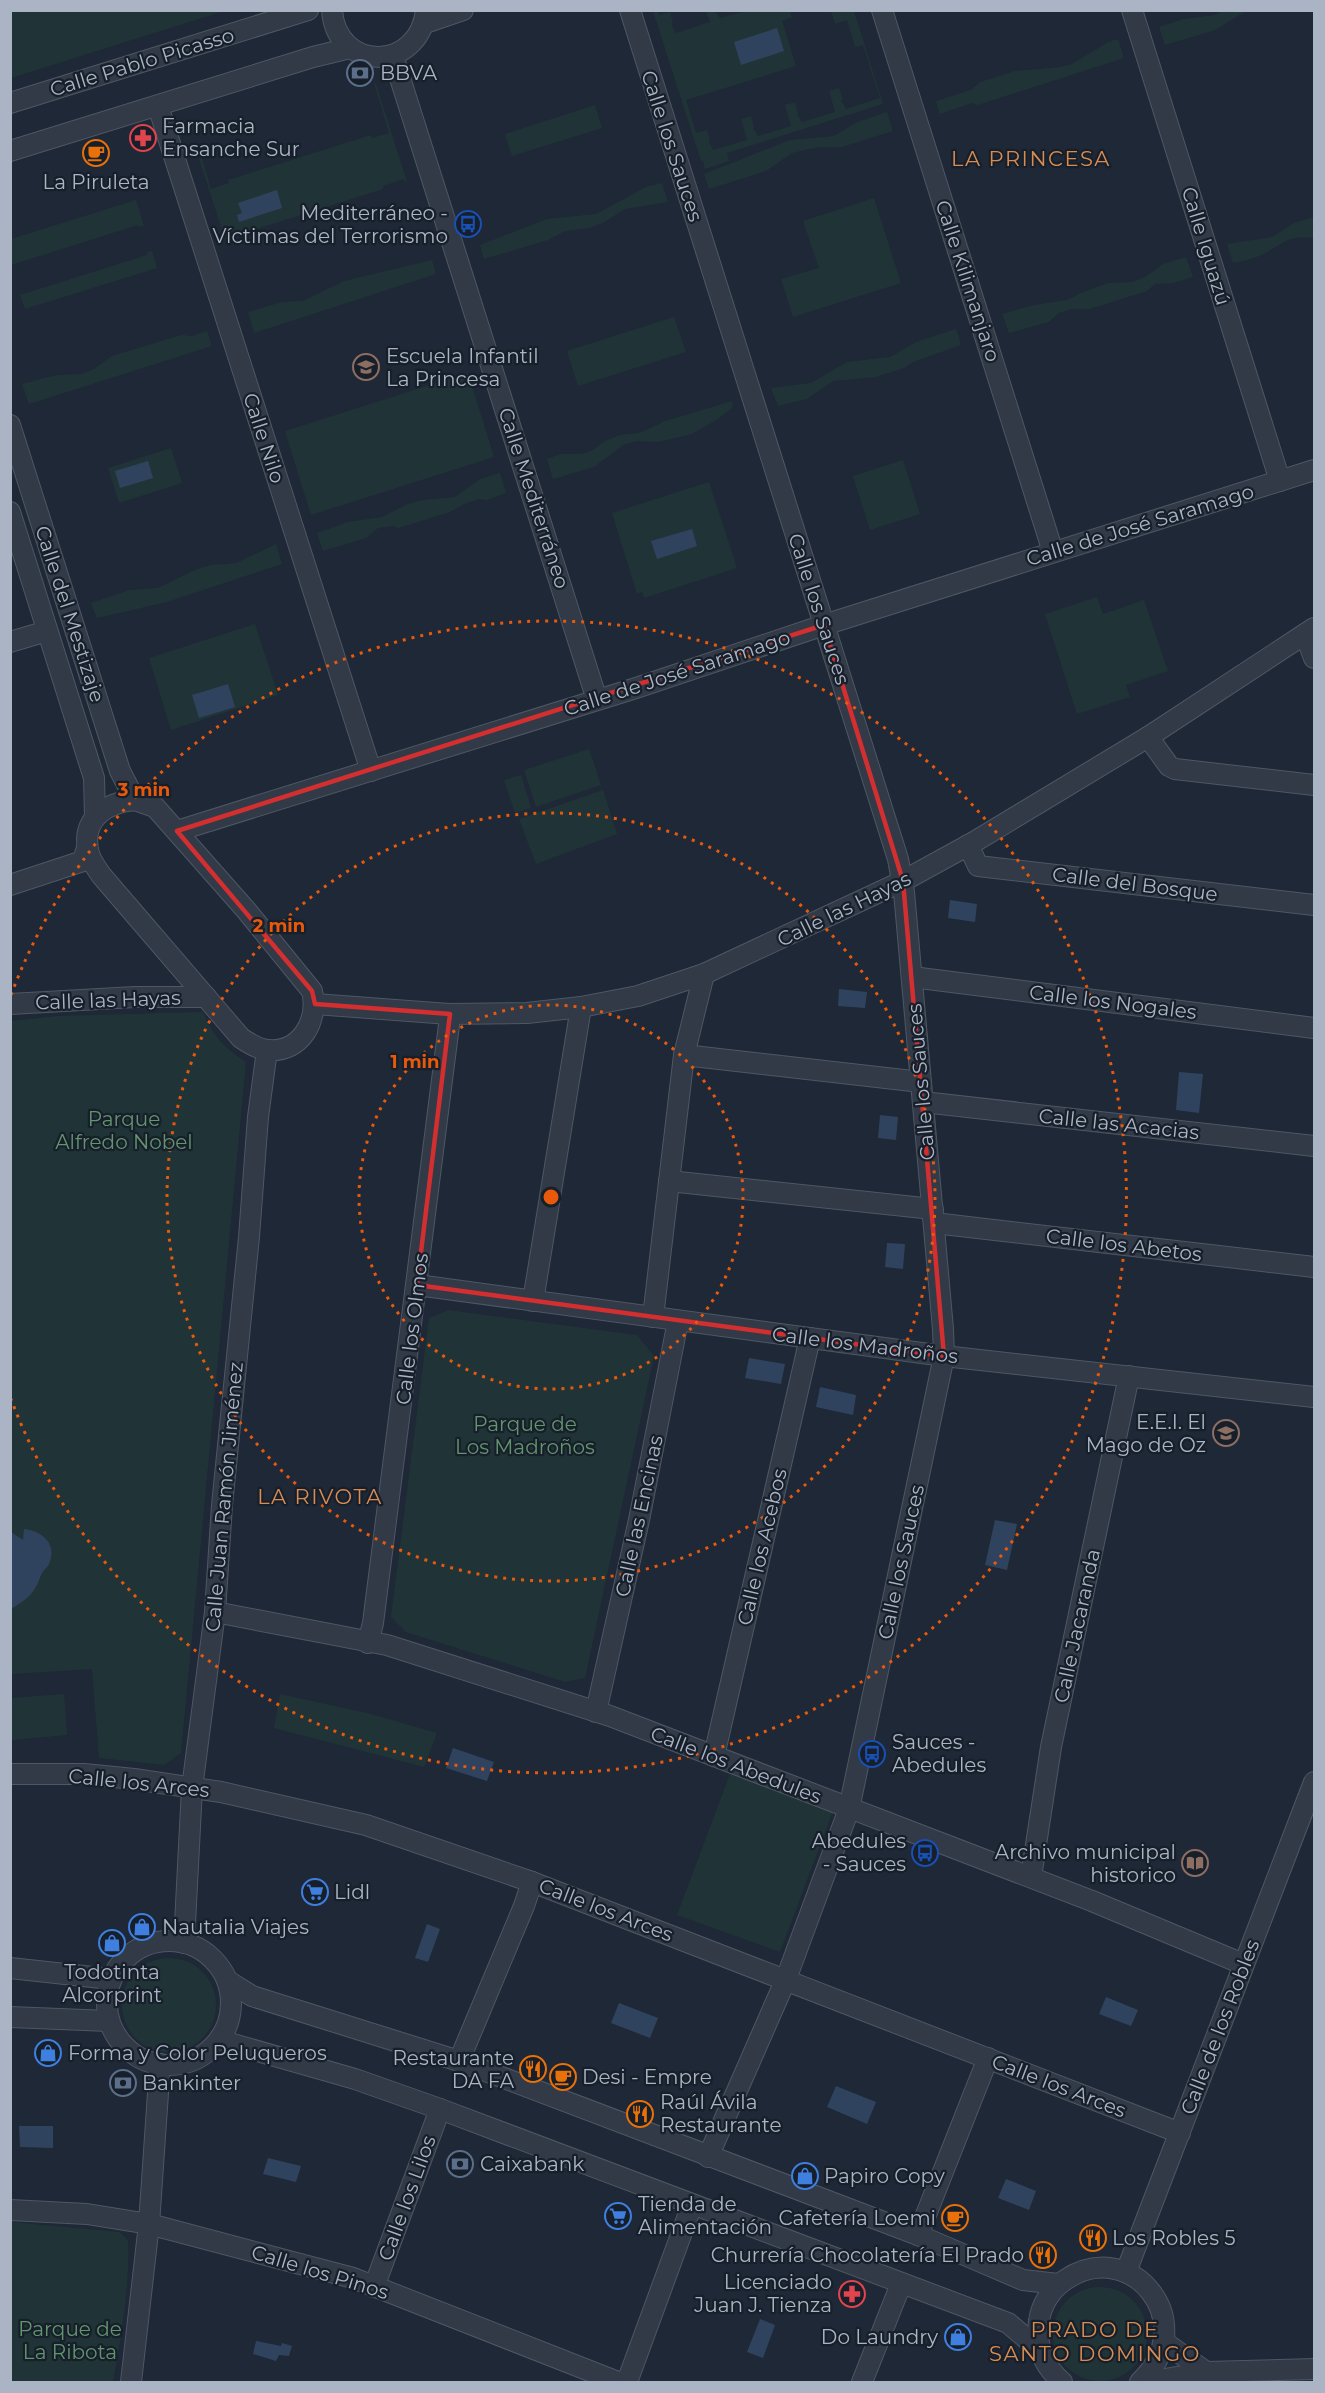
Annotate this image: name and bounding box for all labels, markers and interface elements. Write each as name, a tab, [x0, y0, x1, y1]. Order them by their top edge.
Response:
street label: Calle Pablo Picasso	[47, 23, 237, 101]
bank icon: BBVA	[345, 58, 375, 88]
place label: BBVA	[380, 61, 438, 85]
street label: Calle los Sauces	[636, 67, 708, 225]
place label: Farmacia Ensanche Sur	[162, 114, 300, 161]
pharmacy icon: Farmacia Ensanche Sur	[128, 123, 158, 153]
cafe icon: La Piruleta	[81, 138, 111, 168]
district label: LA PRINCESA	[951, 146, 1111, 171]
place label: La Piruleta	[43, 170, 150, 194]
street label: Calle Iguazú	[1177, 184, 1235, 308]
street label: Calle Kilimanjaro	[931, 197, 1005, 365]
place label: Mediterráneo - Víctimas del Terrorismo	[212, 201, 448, 248]
bus stop icon: Mediterráneo - Víctimas del Terrorismo	[453, 209, 483, 239]
place label: Escuela Infantil La Princesa	[386, 344, 539, 391]
school or university icon: Escuela Infantil La Princesa	[351, 352, 381, 382]
street label: Calle Nilo	[238, 390, 290, 486]
street label: Calle Mediterráneo	[493, 405, 575, 591]
street label: Calle de José Saramago	[1023, 479, 1257, 571]
street label: Calle del Mestizaje	[30, 523, 110, 705]
street label: Calle los Sauces	[783, 530, 855, 688]
street label: Calle de José Saramago	[561, 625, 793, 721]
text: 3 min	[117, 779, 170, 801]
street label: Calle del Bosque	[1051, 862, 1219, 906]
street label: Calle las Hayas	[773, 866, 915, 952]
text: 2 min	[253, 915, 305, 937]
street label: Calle los Nogales	[1028, 980, 1198, 1024]
street label: Calle las Hayas	[35, 985, 181, 1015]
street label: Calle los Sauces	[902, 1002, 940, 1161]
text: 1 min	[391, 1051, 439, 1073]
street label: Calle las Acacias	[1037, 1104, 1201, 1144]
park label: Parque Alfredo Nobel	[55, 1107, 193, 1154]
centre of rings	[541, 1187, 561, 1207]
street label: Calle los Abetos	[1045, 1224, 1204, 1266]
street label: Calle los Olmos	[391, 1252, 433, 1406]
street label: Calle los Madroños	[771, 1322, 960, 1368]
street label: Calle Juan Ramón Jiménez	[200, 1361, 248, 1633]
place label: E.E.I. El Mago de Oz	[1086, 1410, 1206, 1457]
park label: Parque de Los Madroños	[455, 1412, 595, 1459]
school or university icon: E.E.I. El Mago de Oz	[1211, 1418, 1241, 1448]
street label: Calle las Encinas	[610, 1433, 668, 1599]
street label: Calle los Acebos	[732, 1466, 792, 1628]
street label: Calle los Sauces	[873, 1482, 929, 1641]
district label: LA RIVOTA	[257, 1484, 383, 1509]
street label: Calle Jacaranda	[1049, 1547, 1105, 1705]
street label: Calle los Abedules	[647, 1721, 825, 1809]
place label: Sauces - Abedules	[892, 1730, 986, 1777]
bus stop icon: Sauces - Abedules	[857, 1739, 887, 1769]
street label: Calle los Arces	[67, 1764, 211, 1802]
place label: Abedules - Sauces	[812, 1829, 906, 1876]
bus stop icon: Abedules - Sauces	[910, 1838, 940, 1868]
place label: Archivo municipal historico	[995, 1840, 1176, 1887]
library icon: Archivo municipal historico	[1180, 1848, 1210, 1878]
street label: Calle los Arces	[535, 1873, 677, 1947]
supermarket icon: Lidl	[300, 1877, 330, 1907]
place label: Lidl	[334, 1880, 370, 1904]
shop icon: Nautalia Viajes	[127, 1912, 157, 1942]
place label: Nautalia Viajes	[162, 1915, 309, 1939]
shop icon: Todotinta Alcorprint	[97, 1928, 127, 1958]
street label: Calle de los Robles	[1176, 1936, 1265, 2118]
place label: Todotinta Alcorprint	[62, 1960, 162, 2007]
shop icon: Forma y Color Peluqueros	[33, 2038, 63, 2068]
place label: Forma y Color Peluqueros	[68, 2041, 327, 2065]
place label: Restaurante DA FA	[392, 2046, 515, 2093]
street label: Calle los Arces	[988, 2049, 1130, 2123]
restaurant icon: Restaurante DA FA	[518, 2054, 548, 2084]
cafe icon: Desi - Empre	[548, 2062, 578, 2092]
place label: Desi - Empre	[582, 2065, 712, 2089]
bank icon: Bankinter	[108, 2068, 138, 2098]
place label: Bankinter	[142, 2071, 241, 2095]
place label: Raúl Ávila Restaurante	[660, 2090, 782, 2137]
restaurant icon: Raúl Ávila Restaurante	[625, 2099, 655, 2129]
street label: Calle los Lilos	[373, 2132, 441, 2264]
bank icon: Caixabank	[445, 2149, 475, 2179]
place label: Caixabank	[480, 2152, 584, 2176]
shop icon: Papiro Copy	[790, 2161, 820, 2191]
place label: Papiro Copy	[824, 2164, 945, 2188]
place label: Tienda de Alimentación	[638, 2192, 772, 2239]
supermarket icon: Tienda de Alimentación	[603, 2201, 633, 2231]
cafe icon: Cafetería Loemi	[940, 2203, 970, 2233]
place label: Cafetería Loemi	[779, 2206, 936, 2230]
restaurant icon: Los Robles 5	[1078, 2223, 1108, 2253]
place label: Los Robles 5	[1112, 2226, 1236, 2250]
street label: Calle los Pinos	[248, 2240, 392, 2304]
restaurant icon: Churrería Chocolatería El Prado	[1028, 2240, 1058, 2270]
place label: Churrería Chocolatería El Prado	[711, 2243, 1024, 2267]
place label: Licenciado Juan J. Tienza	[693, 2270, 832, 2317]
pharmacy icon: Licenciado Juan J. Tienza	[837, 2279, 867, 2309]
park label: Parque de La Ribota	[18, 2317, 122, 2364]
district label: PRADO DE SANTO DOMINGO	[989, 2317, 1201, 2366]
shop icon: Do Laundry	[943, 2322, 973, 2352]
place label: Do Laundry	[821, 2325, 938, 2349]

